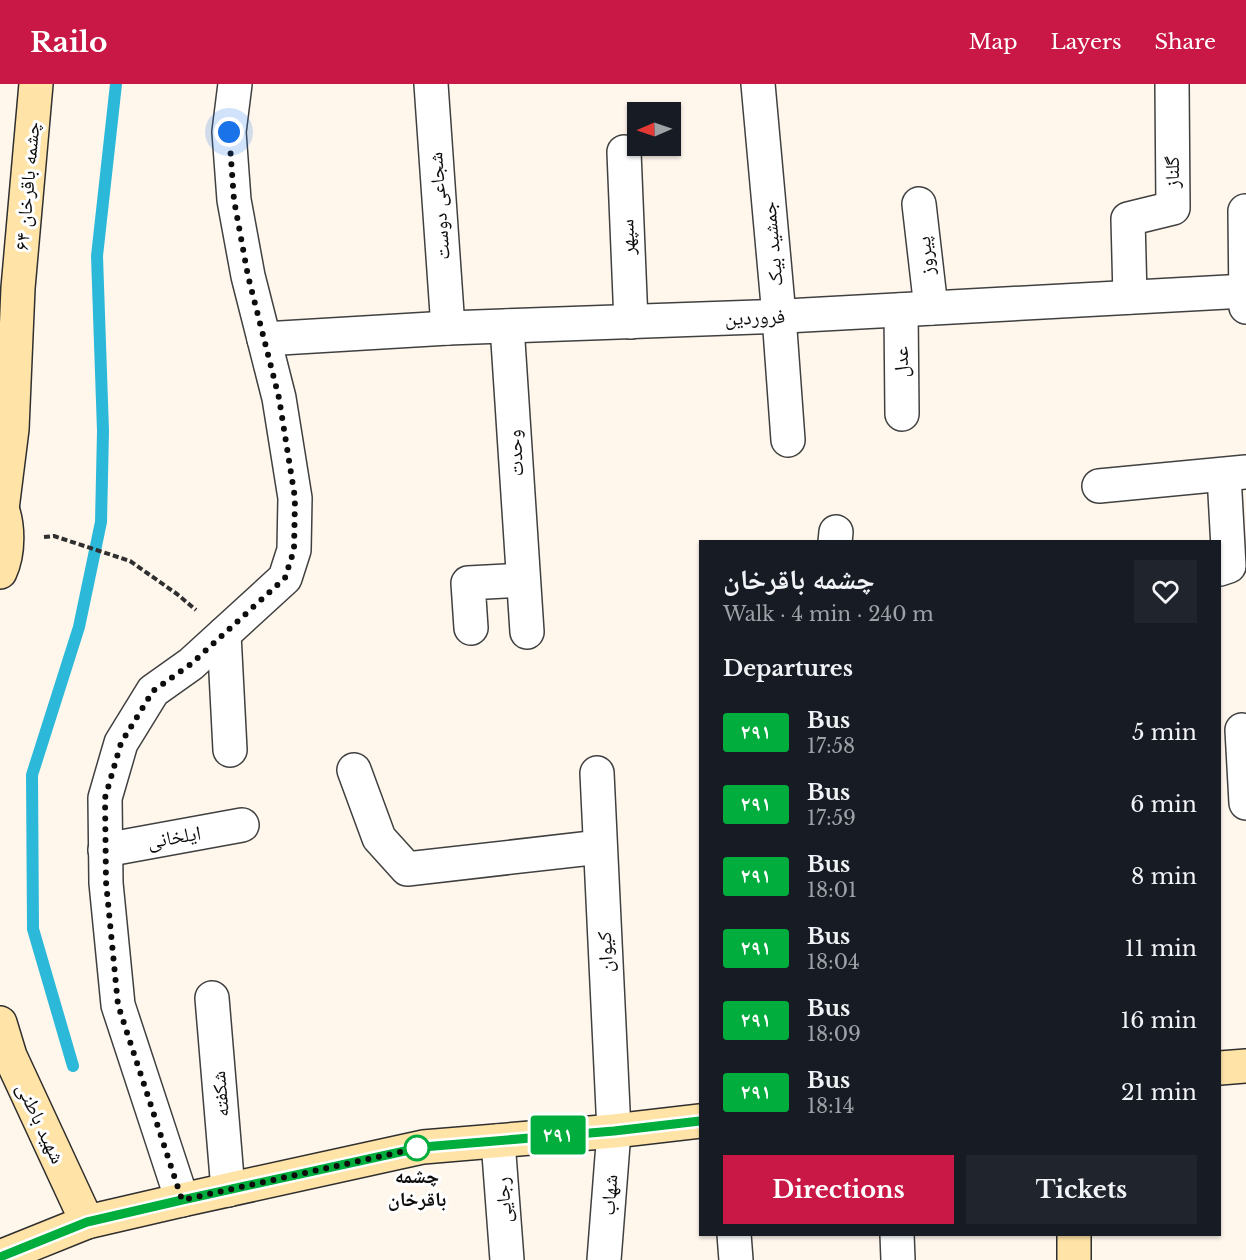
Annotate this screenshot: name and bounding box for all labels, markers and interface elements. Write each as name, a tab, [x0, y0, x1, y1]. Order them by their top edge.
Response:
text: Railo	[30, 25, 107, 60]
text: Map	[969, 29, 1018, 55]
text: Layers	[1051, 29, 1122, 55]
text: Share	[1155, 29, 1216, 55]
north arrow	[627, 102, 681, 156]
map controls	[627, 102, 681, 156]
your location	[214, 117, 244, 147]
street label: چشمه باقرخان ۶۴	[9, 120, 45, 251]
street label: شجاعی دوست	[423, 151, 455, 261]
street label: گلناز	[1160, 156, 1184, 189]
street label: جمشید بیک	[756, 200, 788, 287]
street label: سپهر	[614, 219, 640, 256]
street label: پیروز	[911, 235, 940, 278]
street label: فروردین	[724, 304, 786, 330]
street label: عدل	[889, 346, 913, 378]
street label: وحدت	[501, 429, 529, 477]
button: heart	[1134, 560, 1197, 623]
text: چشمه باقرخان	[723, 562, 875, 597]
text: Walk · 4 min · 240 m	[723, 602, 934, 626]
text: Departures	[723, 655, 853, 682]
text: Bus	[807, 707, 850, 734]
text: ۲۹۱	[741, 719, 771, 745]
text: 5 min	[1132, 719, 1197, 746]
text: 17:58	[807, 734, 855, 758]
text: Bus	[807, 779, 850, 806]
text: ۲۹۱	[741, 791, 771, 817]
text: 6 min	[1130, 791, 1197, 818]
text: 17:59	[807, 806, 856, 830]
street label: ایلخانی	[145, 820, 203, 854]
text: Bus	[807, 851, 850, 878]
text: ۲۹۱	[741, 863, 771, 889]
text: 8 min	[1131, 863, 1197, 890]
text: 18:01	[807, 878, 857, 902]
text: Bus	[807, 923, 850, 950]
street label: کیوان	[592, 931, 618, 973]
text: ۲۹۱	[741, 935, 771, 961]
text: 11 min	[1125, 935, 1197, 962]
text: 18:04	[807, 950, 860, 974]
text: Bus	[807, 995, 850, 1022]
text: ۲۹۱	[741, 1007, 771, 1033]
text: 16 min	[1120, 1007, 1197, 1034]
text: 18:09	[807, 1022, 861, 1046]
text: Bus	[807, 1067, 850, 1094]
street label: شکفته	[206, 1070, 234, 1118]
street label: شهید باطنی	[12, 1079, 70, 1167]
text: ۲۹۱	[741, 1079, 771, 1105]
text: 21 min	[1121, 1079, 1197, 1106]
text: 18:14	[807, 1094, 854, 1118]
line badge: ۲۹۱	[524, 1116, 592, 1154]
text: ۲۹۱	[543, 1122, 573, 1148]
marker: چشمه باقرخان	[404, 1135, 430, 1161]
button: Directions	[723, 1155, 954, 1224]
button: Tickets	[966, 1155, 1197, 1224]
place label: چشمه باقرخان	[388, 1164, 446, 1211]
street label: شهاب	[596, 1174, 622, 1216]
street label: رجایی	[489, 1176, 517, 1224]

